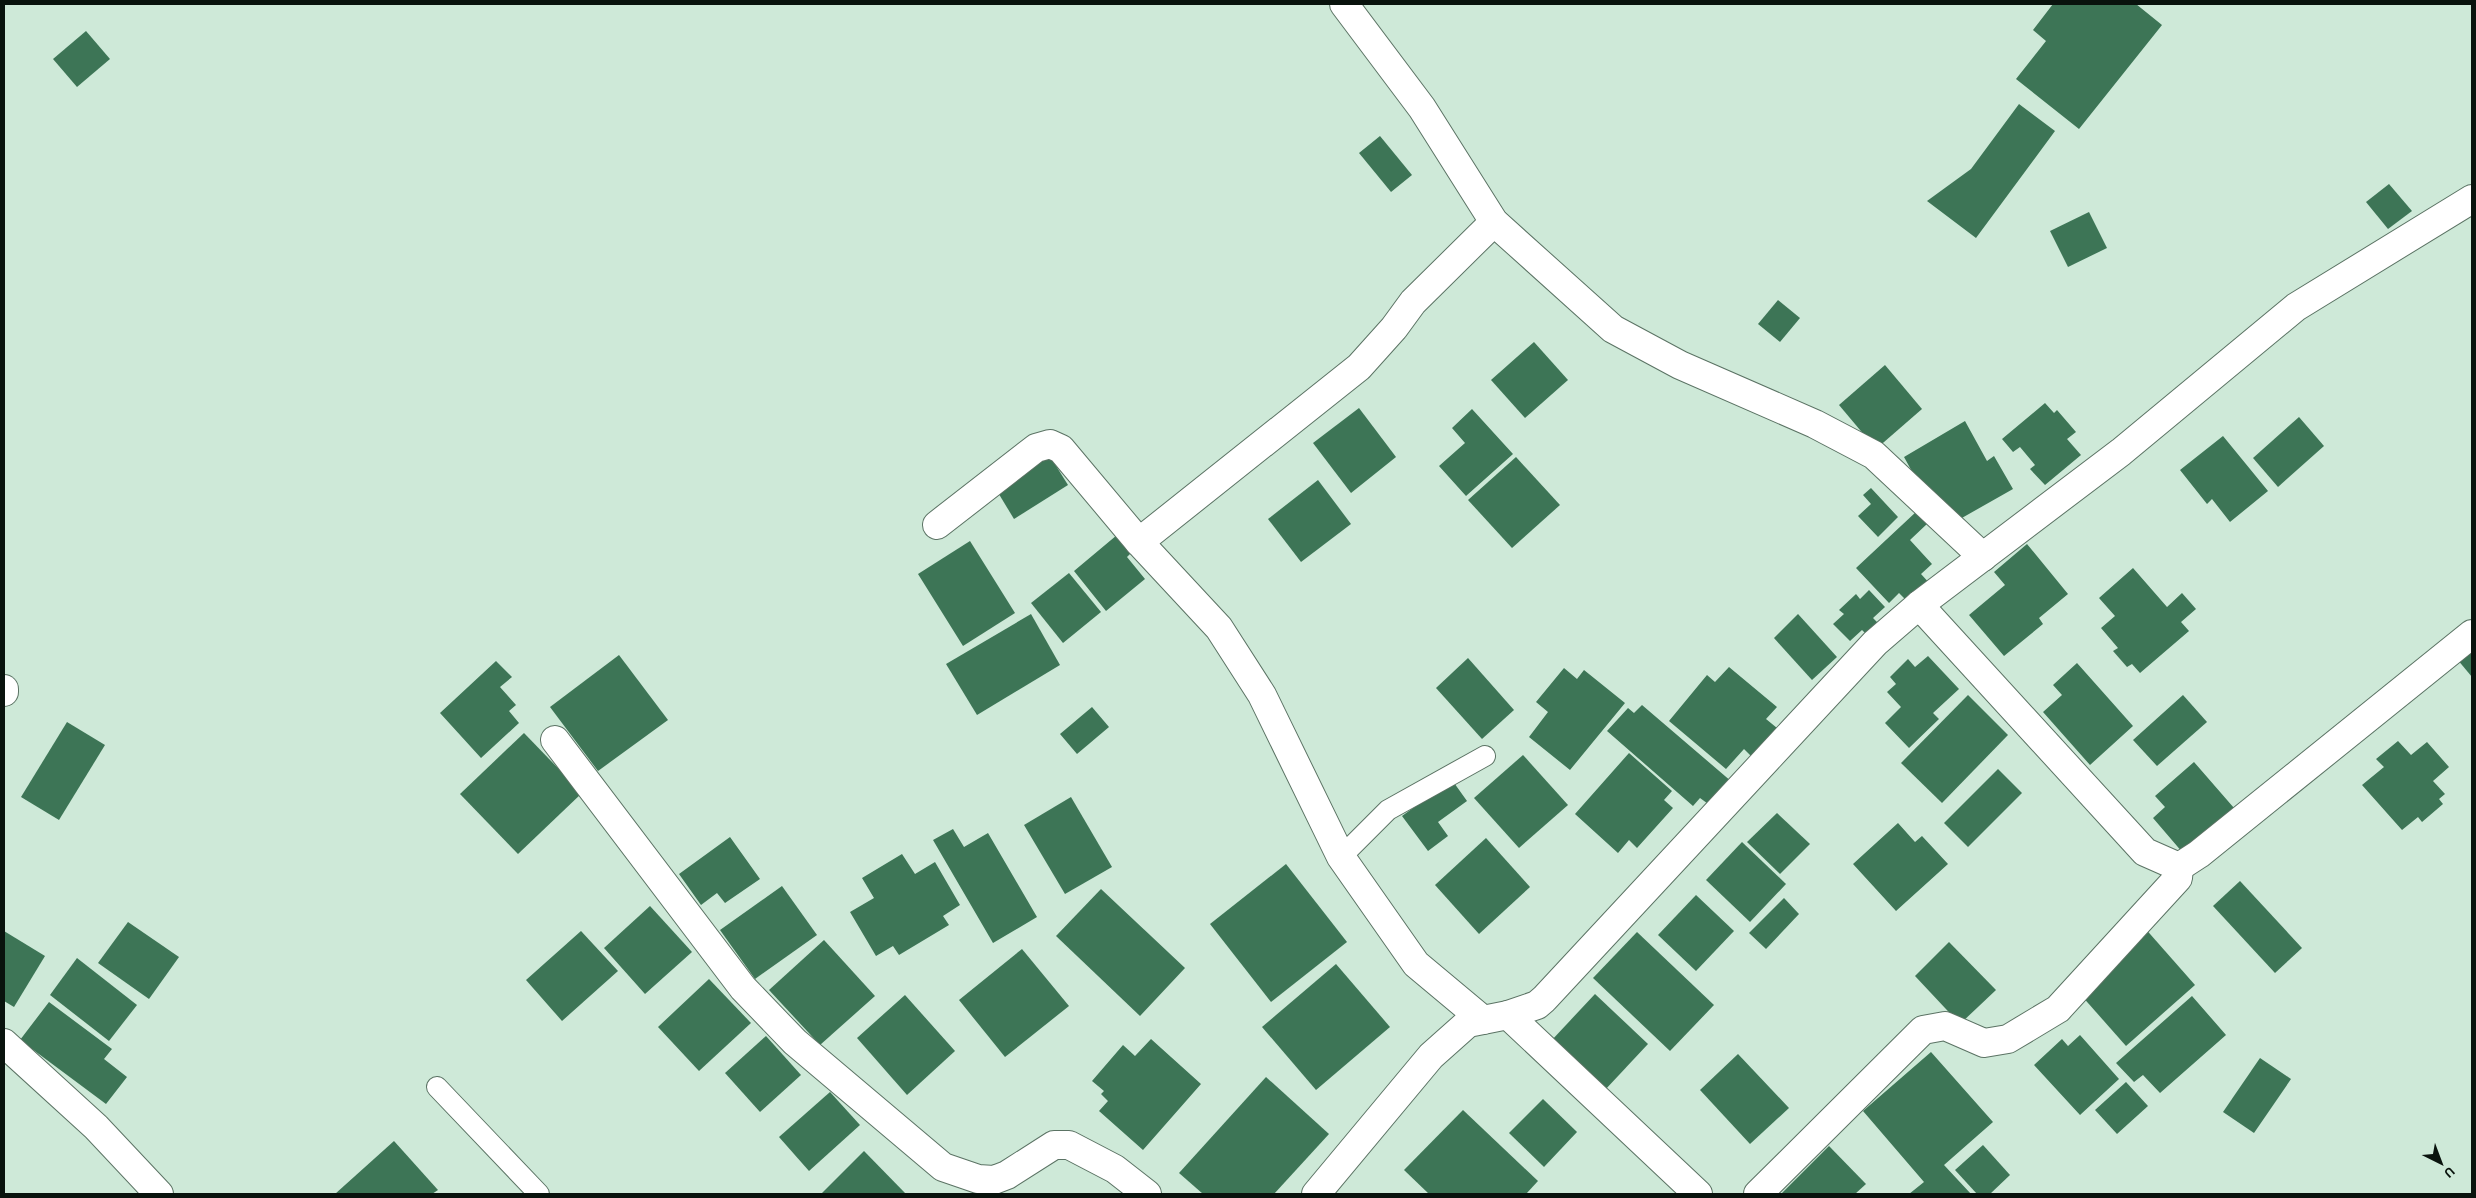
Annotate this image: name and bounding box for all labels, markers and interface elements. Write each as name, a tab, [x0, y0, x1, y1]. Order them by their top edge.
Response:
north arrow	[2416, 1138, 2466, 1188]
text: U	[2441, 1164, 2457, 1180]

